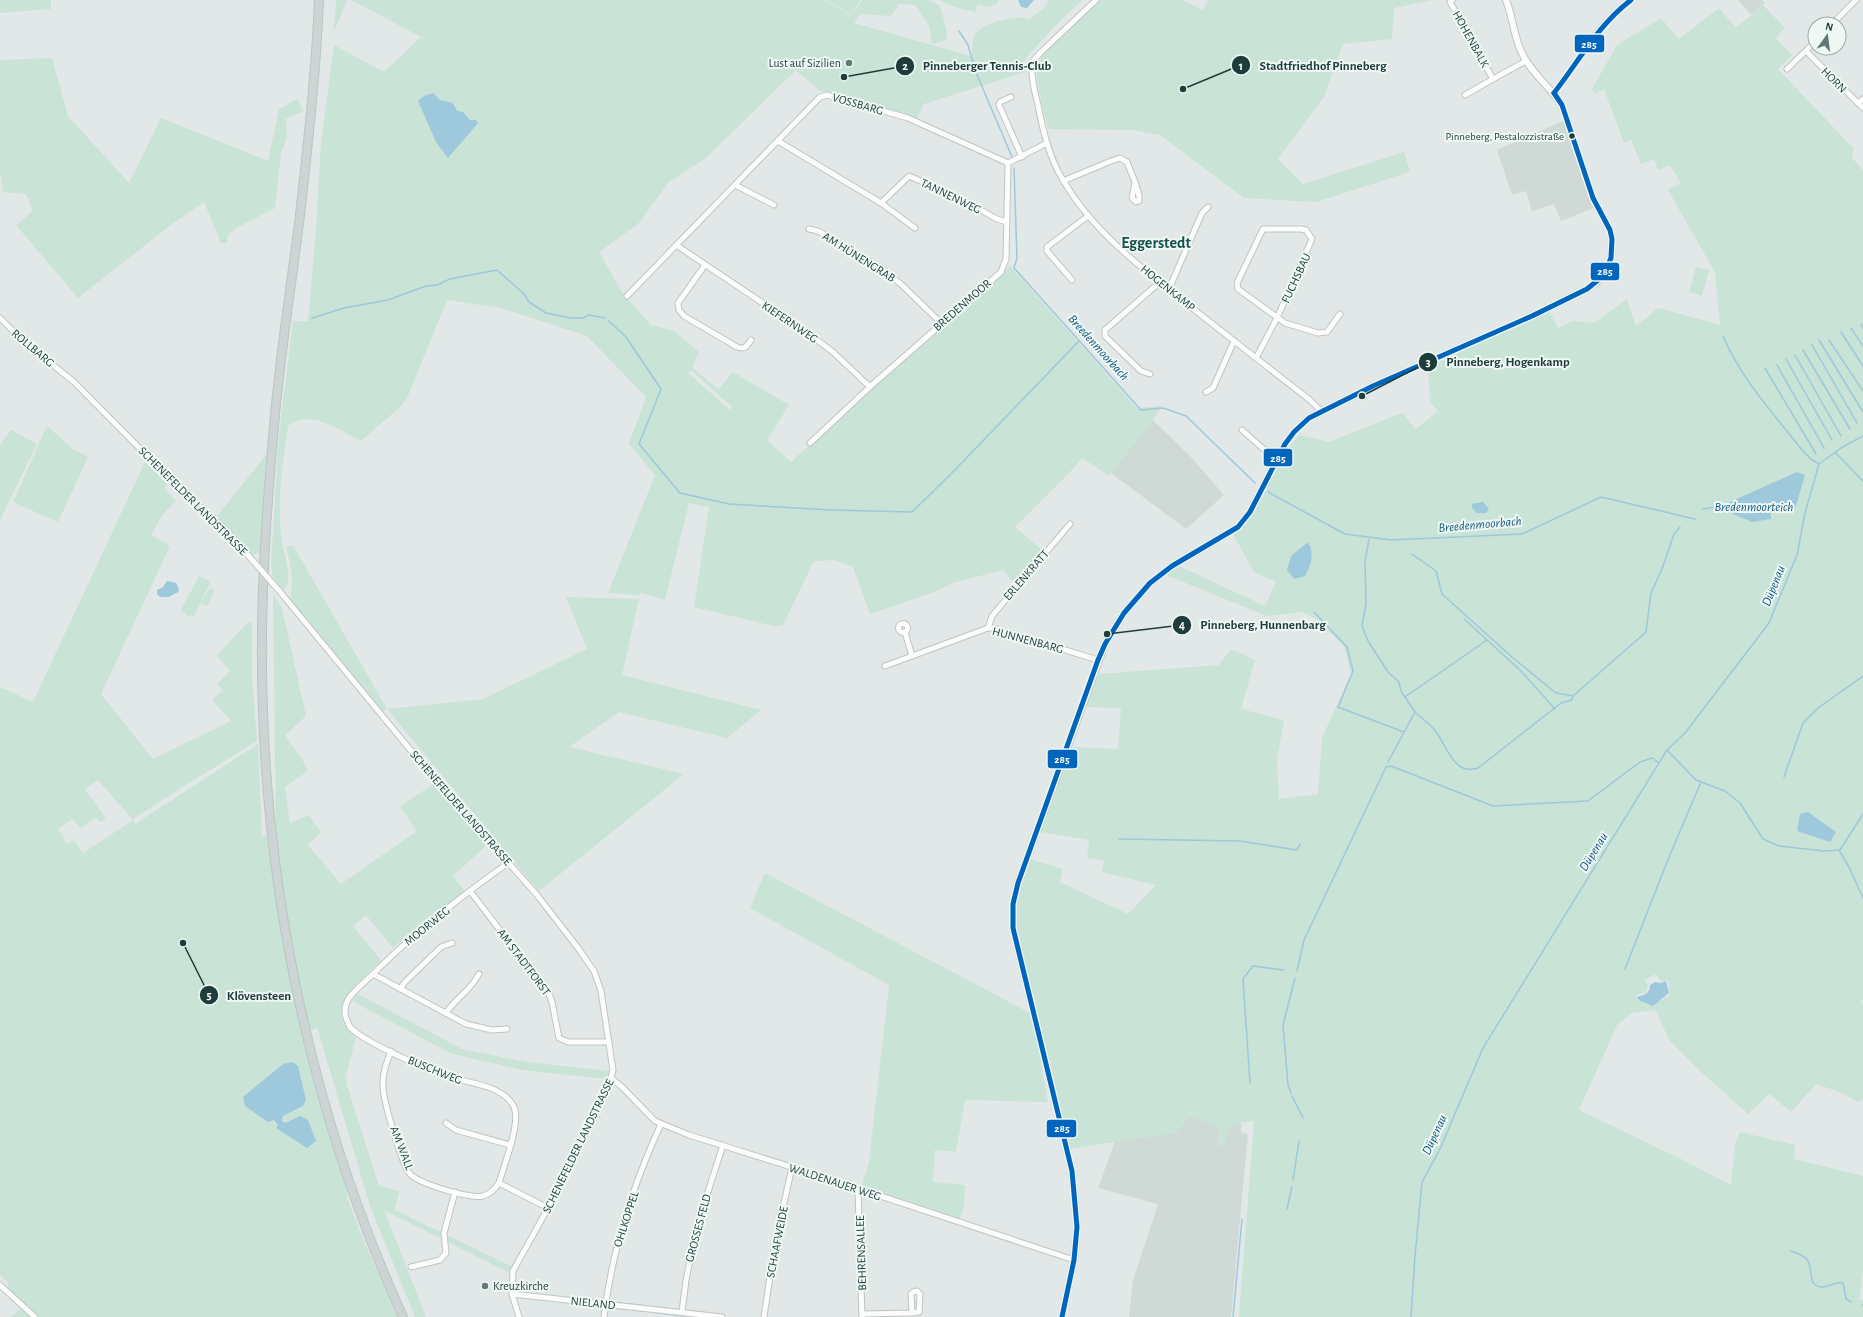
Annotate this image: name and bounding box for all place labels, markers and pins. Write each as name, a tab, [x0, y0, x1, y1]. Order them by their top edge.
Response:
callout: Pinneberger Tennis-Club	[895, 53, 1059, 78]
callout: Stadtfriedhof Pinneberg	[1231, 53, 1394, 78]
place label: Lust auf Sizilien	[768, 57, 841, 69]
marker: Lust auf Sizilien	[844, 58, 854, 68]
place label: Pinneberg, Pestalozzistraße	[1445, 131, 1564, 142]
marker: Pinneberg, Pestalozzistraße	[1567, 131, 1577, 141]
callout: Pinneberg, Hogenkamp	[1418, 349, 1578, 374]
callout: Pinneberg, Hunnenbarg	[1172, 612, 1334, 637]
callout: Klövensteen	[199, 983, 299, 1008]
place label: Kreuzkirche	[493, 1280, 549, 1292]
marker: Kreuzkirche	[480, 1281, 490, 1291]

